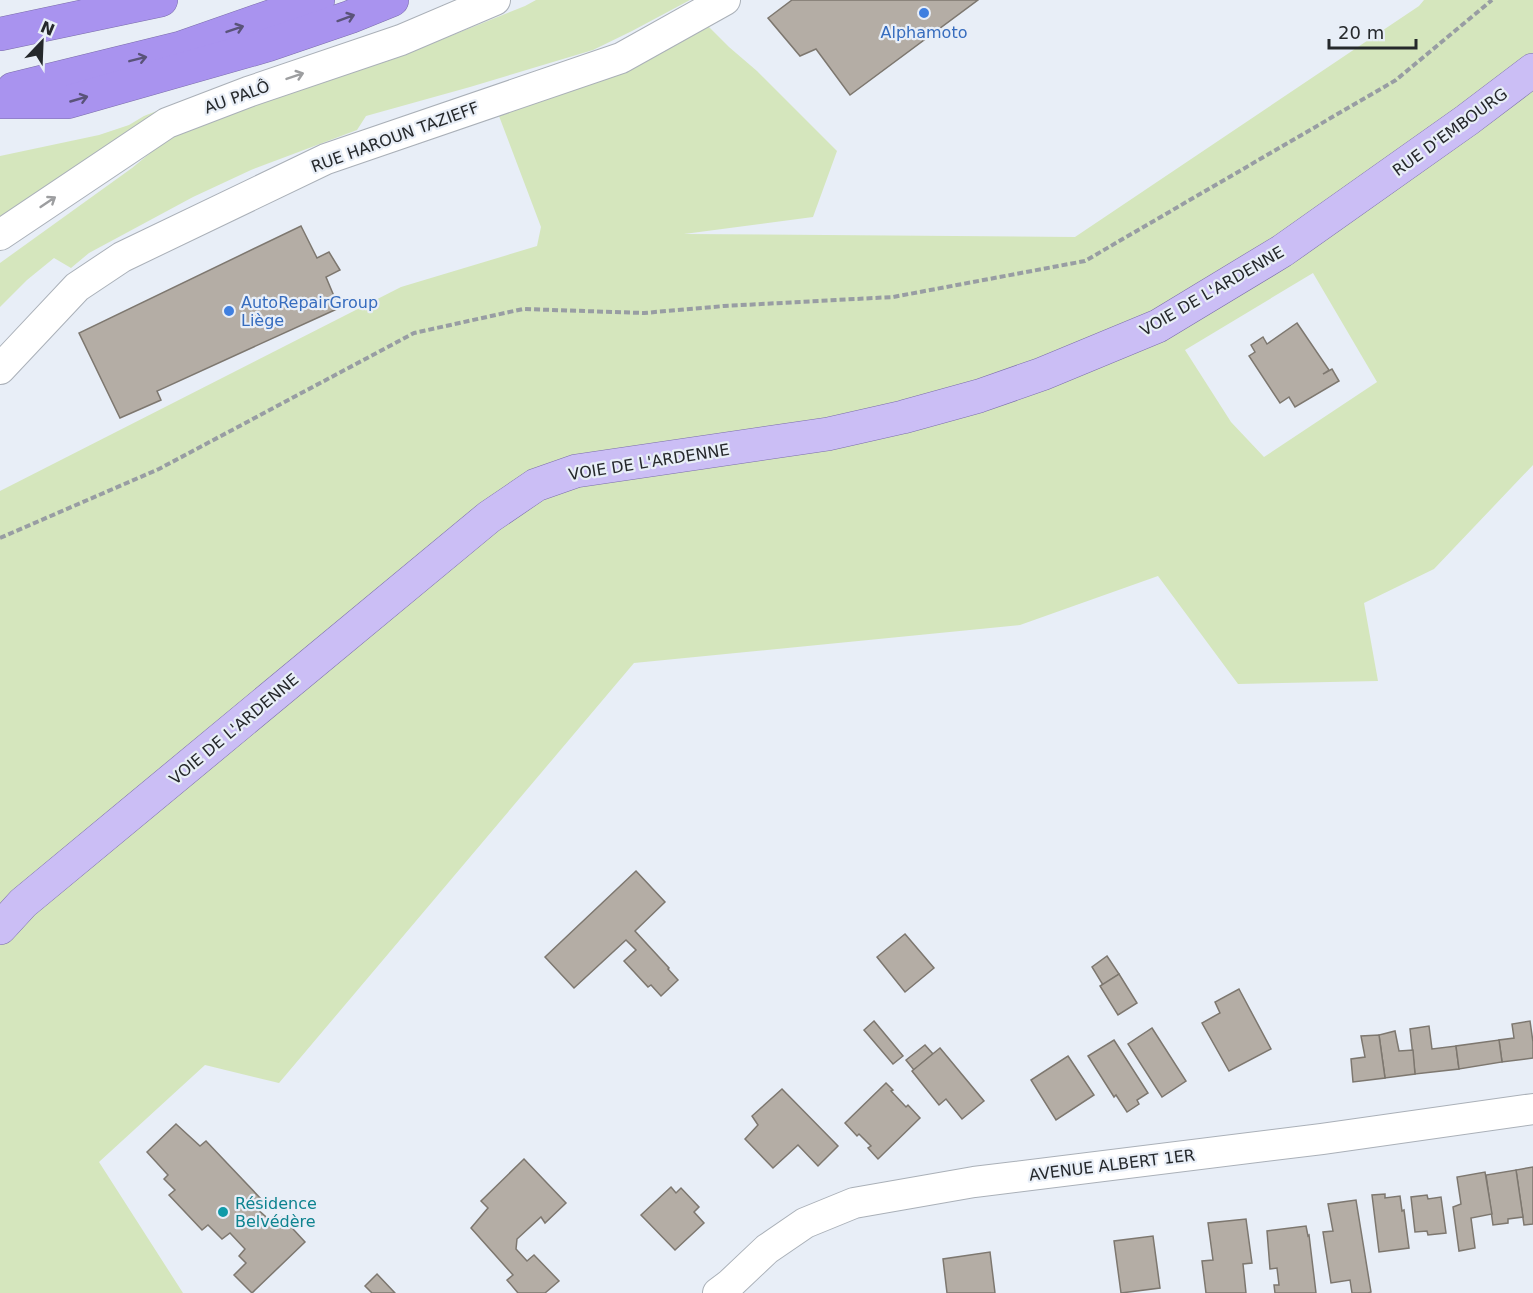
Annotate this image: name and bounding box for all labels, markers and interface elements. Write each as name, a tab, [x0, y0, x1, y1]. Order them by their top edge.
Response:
marker: Alphamoto	[917, 6, 931, 20]
north arrow	[12, 12, 72, 72]
one-way arrow	[336, 12, 355, 23]
scale bar	[1329, 12, 1416, 50]
text: N	[38, 17, 58, 40]
one-way arrow	[225, 22, 244, 33]
text: 20 m	[1338, 22, 1384, 43]
place label: Alphamoto	[881, 23, 967, 42]
one-way arrow	[129, 52, 148, 64]
one-way arrow	[285, 70, 304, 81]
street label: AU PALÔ	[202, 76, 272, 118]
street label: RUE D'EMBOURG	[1389, 84, 1511, 180]
one-way arrow	[69, 93, 88, 104]
street label: RUE HAROUN TAZIEFF	[309, 98, 481, 176]
one-way arrow	[40, 196, 56, 208]
street label: VOIE DE L'ARDENNE	[1137, 242, 1287, 340]
place label: AutoRepairGroup Liège	[241, 293, 378, 330]
marker: AutoRepairGroup Liège	[222, 304, 236, 318]
street label: VOIE DE L'ARDENNE	[567, 440, 731, 484]
street label: VOIE DE L'ARDENNE	[166, 669, 302, 789]
street label: AVENUE ALBERT 1ER	[1028, 1145, 1196, 1185]
place label: Résidence Belvédère	[235, 1194, 317, 1231]
marker: Résidence Belvédère	[216, 1205, 230, 1219]

